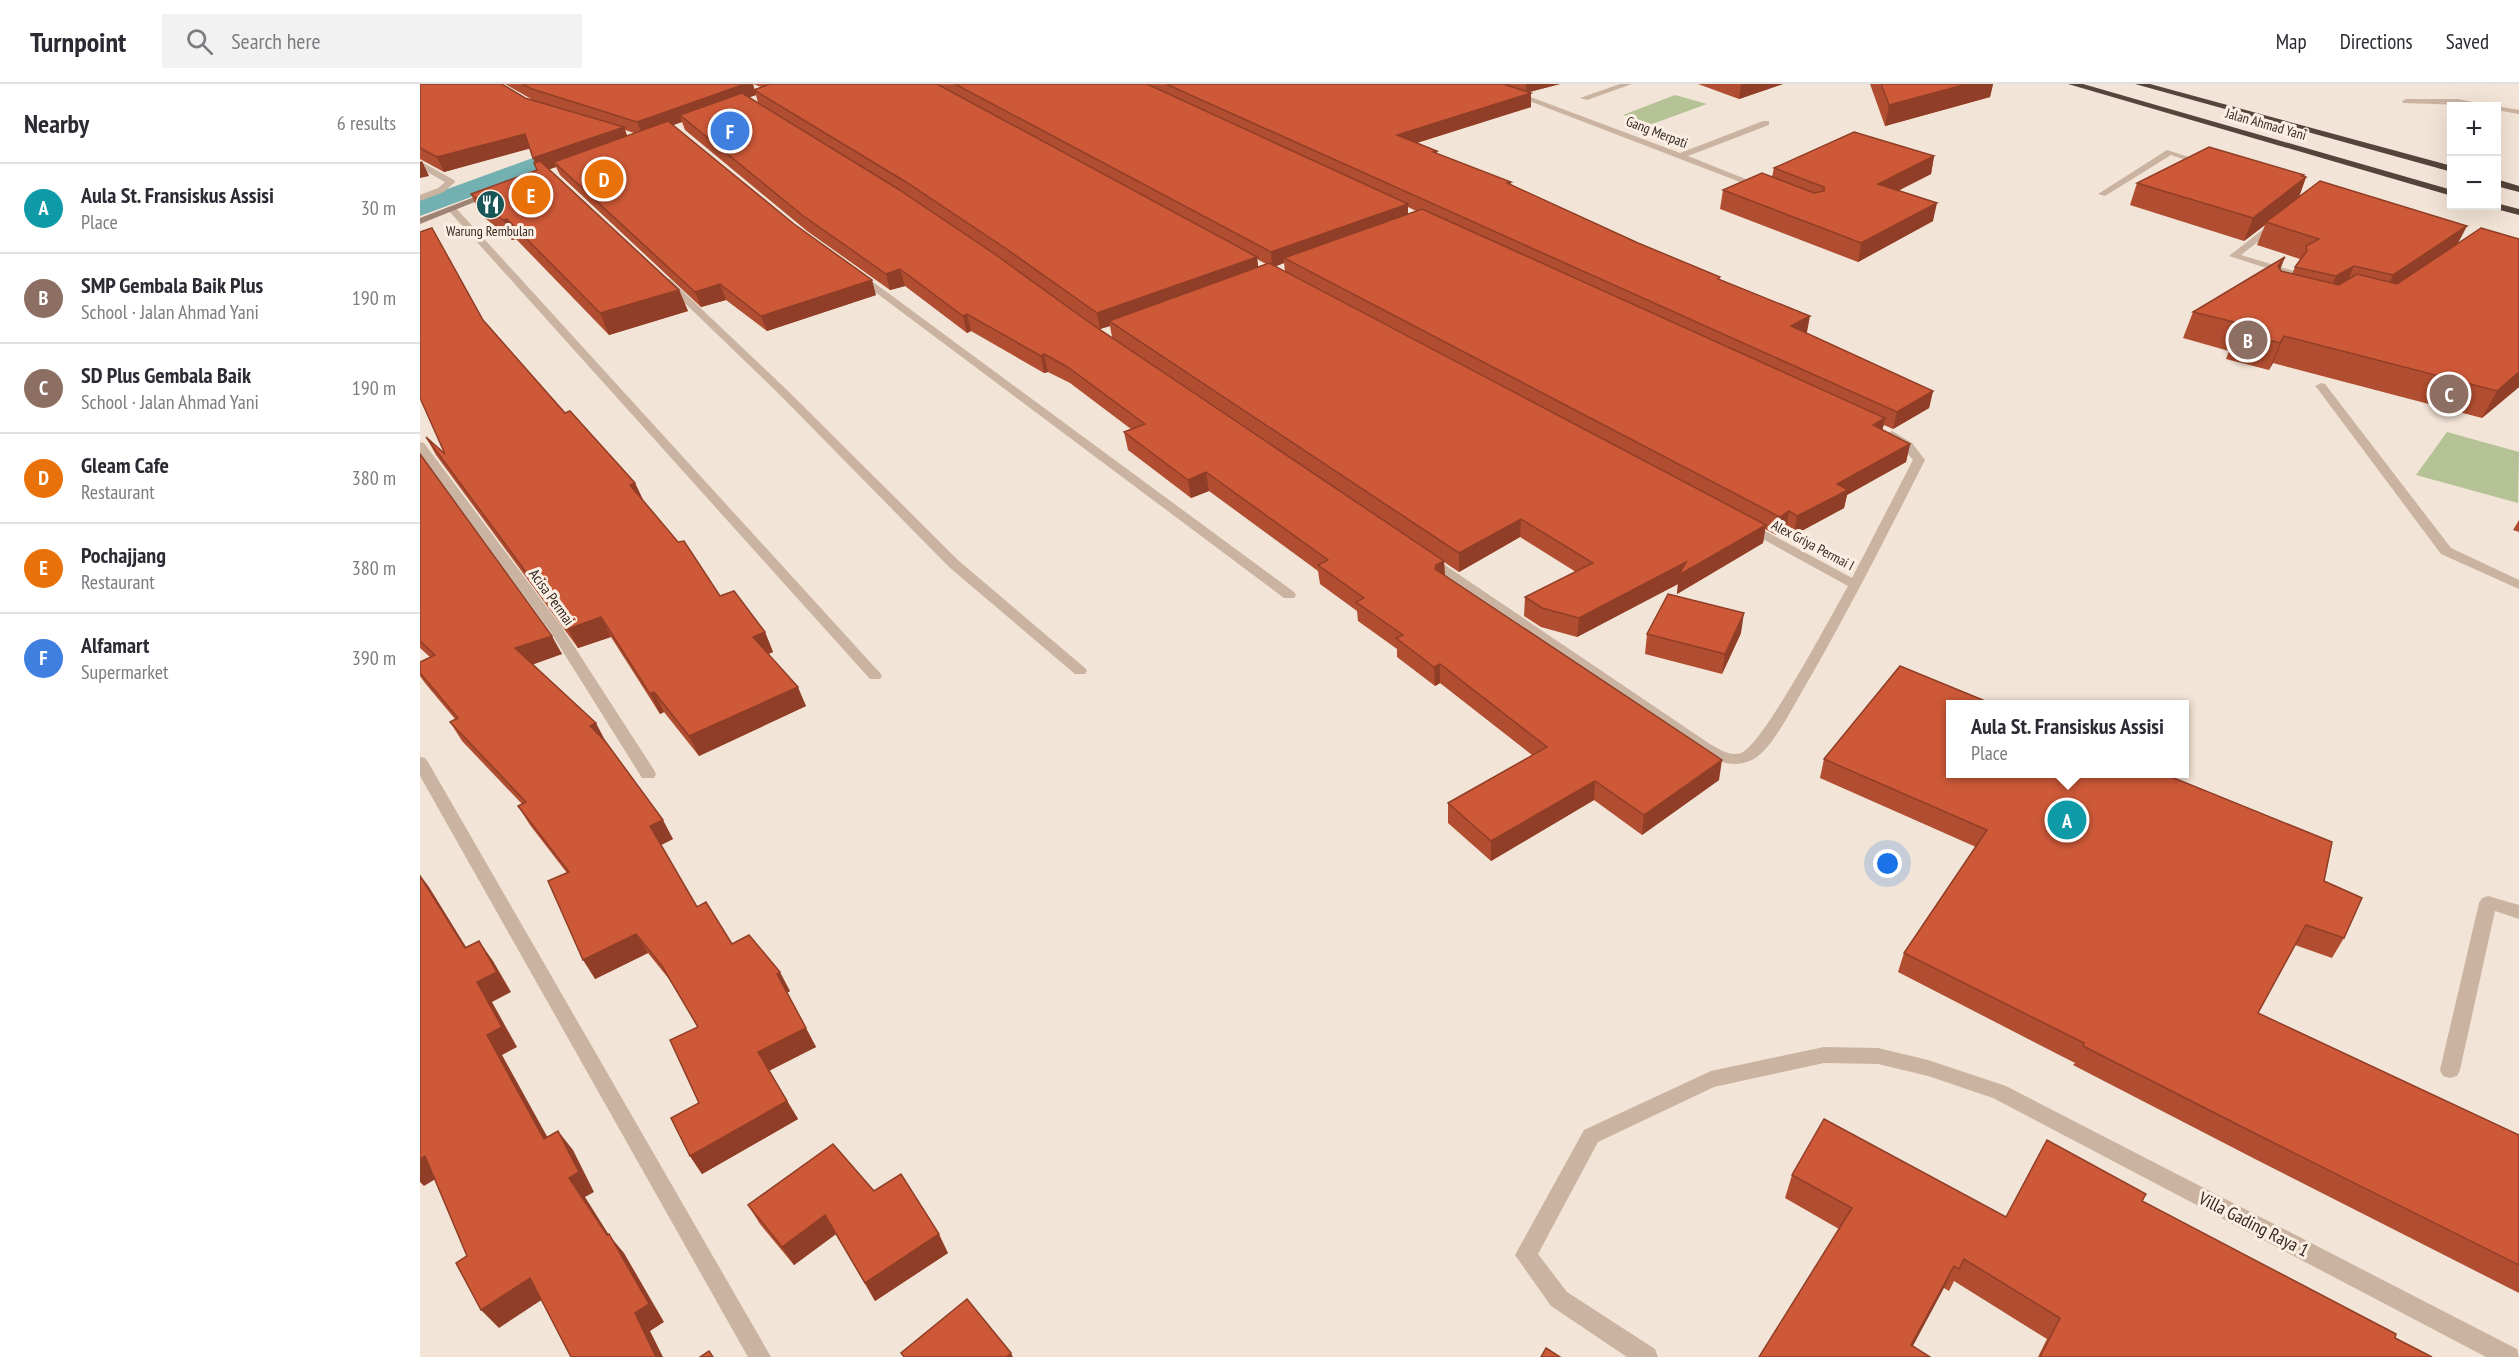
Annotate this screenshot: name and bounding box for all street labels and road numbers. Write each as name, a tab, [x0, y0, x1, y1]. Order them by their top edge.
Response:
street label: Jalan Ahmad Yani	[2223, 104, 2308, 144]
street label: Gang Merpati	[1624, 112, 1690, 152]
street label: Alex Griya Permai I	[1769, 516, 1857, 574]
street label: Acisa Permai	[525, 565, 579, 629]
street label: Villa Gading Raya 1	[2194, 1186, 2313, 1262]

